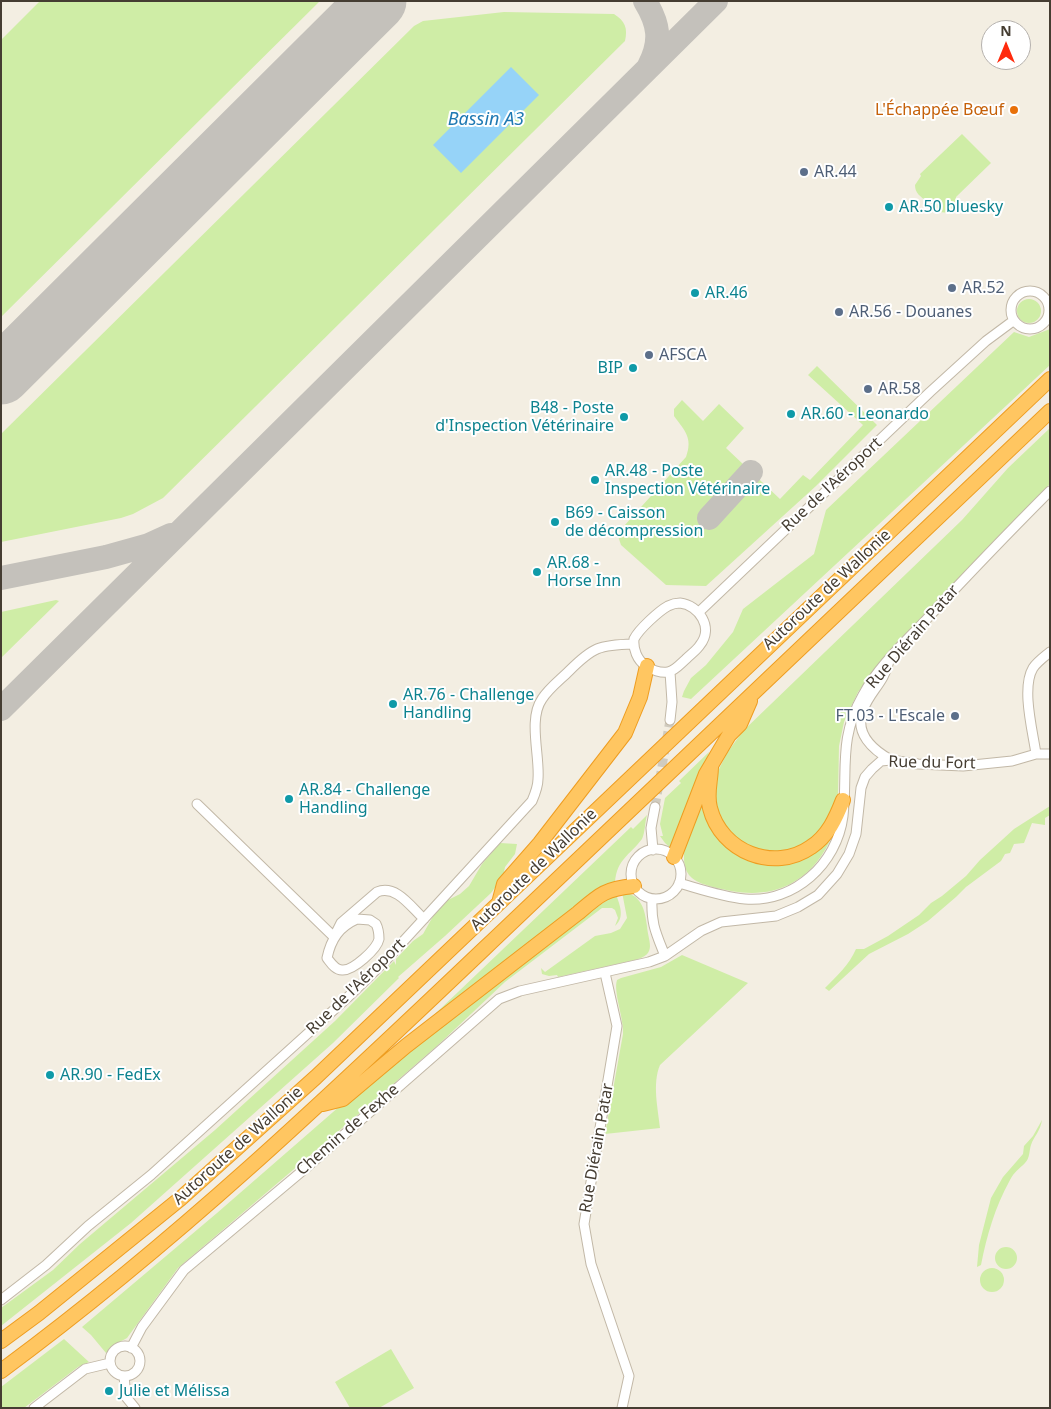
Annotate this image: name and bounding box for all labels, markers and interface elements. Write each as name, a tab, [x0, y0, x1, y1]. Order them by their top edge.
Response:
north arrow	[981, 20, 1031, 70]
text: N	[1000, 21, 1012, 40]
place label: L'Échappée Bœuf	[875, 100, 1004, 120]
marker: L'Échappée Bœuf	[1008, 104, 1020, 116]
water label: Bassin A3	[448, 109, 524, 131]
place label: AR.44	[814, 162, 857, 182]
marker: AR.44	[798, 166, 810, 178]
place label: AR.50 bluesky	[899, 197, 1003, 217]
marker: AR.50 bluesky	[883, 201, 895, 213]
place label: AR.52	[962, 278, 1005, 298]
marker: AR.52	[946, 282, 958, 294]
place label: AR.46	[705, 283, 748, 303]
marker: AR.46	[689, 287, 701, 299]
place label: AR.56 - Douanes	[849, 302, 972, 322]
marker: AR.56 - Douanes	[833, 306, 845, 318]
place label: AFSCA	[659, 345, 707, 365]
marker: AFSCA	[643, 349, 655, 361]
place label: BIP	[597, 358, 623, 378]
marker: BIP	[627, 362, 639, 374]
place label: AR.58	[878, 379, 921, 399]
marker: AR.58	[862, 383, 874, 395]
place label: B48 - Poste d'Inspection Vétérinaire	[435, 398, 614, 436]
place label: AR.60 - Leonardo	[801, 404, 929, 424]
marker: AR.60 - Leonardo	[785, 408, 797, 420]
marker: B48 - Poste d'Inspection Vétérinaire	[618, 411, 630, 423]
street label: Rue de l'Aéroport	[778, 434, 886, 536]
place label: AR.48 - Poste Inspection Vétérinaire	[605, 461, 770, 499]
marker: AR.48 - Poste Inspection Vétérinaire	[589, 474, 601, 486]
place label: B69 - Caisson de décompression	[565, 503, 703, 541]
marker: B69 - Caisson de décompression	[549, 516, 561, 528]
street label: Autoroute de Wallonie	[759, 526, 895, 654]
place label: AR.68 - Horse Inn	[547, 553, 621, 591]
marker: AR.68 - Horse Inn	[531, 566, 543, 578]
street label: Rue Diérain Patar	[863, 581, 963, 693]
place label: AR.76 - Challenge Handling	[403, 685, 534, 723]
marker: AR.76 - Challenge Handling	[387, 698, 399, 710]
place label: FT.03 - L'Escale	[836, 706, 945, 726]
marker: FT.03 - L'Escale	[949, 710, 961, 722]
street label: Rue du Fort	[888, 753, 976, 773]
place label: AR.84 - Challenge Handling	[299, 780, 430, 818]
marker: AR.84 - Challenge Handling	[283, 793, 295, 805]
street label: Autoroute de Wallonie	[467, 805, 601, 935]
street label: Rue de l'Aéroport	[303, 935, 409, 1039]
place label: AR.90 - FedEx	[60, 1065, 161, 1085]
marker: AR.90 - FedEx	[44, 1069, 56, 1081]
street label: Chemin de Fexhe	[293, 1080, 403, 1180]
street label: Rue Diérain Patar	[576, 1082, 618, 1214]
street label: Autoroute de Wallonie	[169, 1083, 307, 1209]
place label: Julie et Mélissa	[119, 1381, 230, 1401]
marker: Julie et Mélissa	[103, 1385, 115, 1397]

